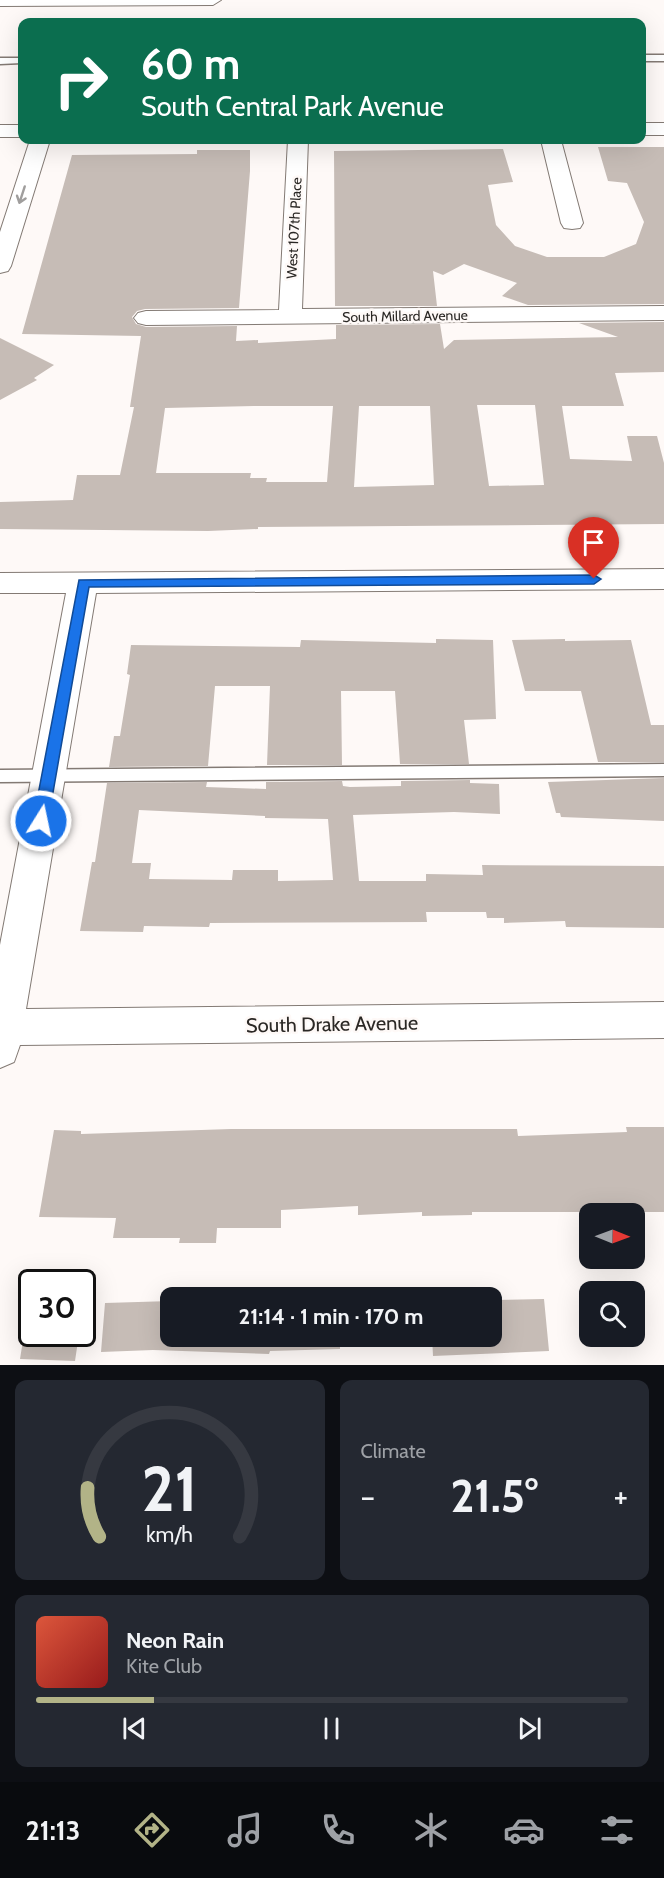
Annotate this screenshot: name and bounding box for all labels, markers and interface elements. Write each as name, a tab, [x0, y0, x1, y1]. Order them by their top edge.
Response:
text: 60 m	[141, 38, 240, 90]
icon: right	[42, 42, 120, 120]
text: South Central Park Avenue	[141, 90, 444, 123]
street label: West 107th Place	[282, 177, 306, 279]
one-way arrow	[16, 185, 27, 204]
street label: South Millard Avenue	[342, 306, 468, 326]
pin	[568, 517, 619, 579]
icon: arrive	[577, 526, 610, 559]
position arrow	[9, 789, 73, 853]
street label: South Drake Avenue	[246, 1010, 418, 1038]
north arrow	[579, 1203, 645, 1269]
map controls	[579, 1203, 645, 1347]
speed limit sign: 30	[18, 1269, 96, 1347]
button: search	[579, 1281, 645, 1347]
text: 21:14 · 1 min · 170 m	[239, 1303, 423, 1330]
text: Climate	[361, 1439, 426, 1463]
text: 21	[142, 1451, 198, 1527]
text: 21.5°	[450, 1469, 538, 1523]
text: −	[361, 1476, 375, 1516]
text: +	[613, 1476, 628, 1516]
text: km/h	[146, 1521, 193, 1547]
text: Neon Rain	[126, 1627, 224, 1654]
text: Kite Club	[126, 1654, 202, 1678]
icon: previous	[118, 1712, 151, 1745]
icon: pause	[315, 1712, 348, 1745]
icon: next	[513, 1712, 546, 1745]
icon: directions	[131, 1809, 173, 1851]
icon: music	[224, 1809, 266, 1851]
icon: phone	[317, 1809, 359, 1851]
icon: climate	[410, 1809, 452, 1851]
icon: car	[503, 1809, 545, 1851]
icon: filters	[596, 1809, 638, 1851]
text: 21:13	[26, 1814, 80, 1847]

